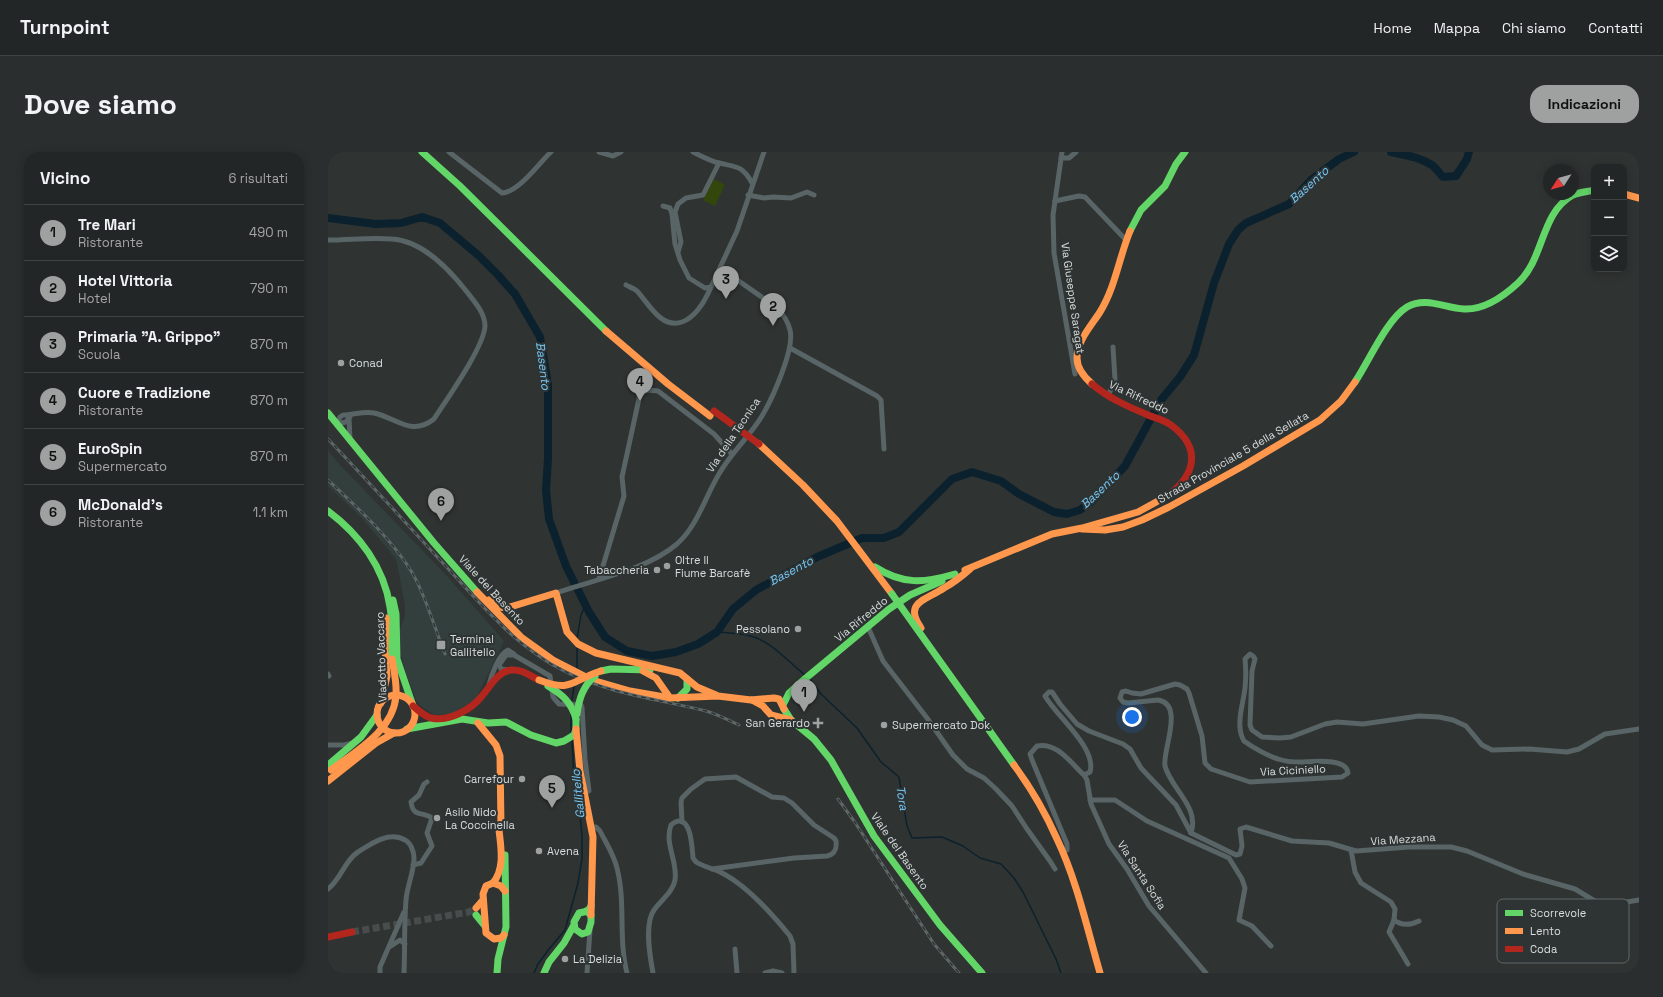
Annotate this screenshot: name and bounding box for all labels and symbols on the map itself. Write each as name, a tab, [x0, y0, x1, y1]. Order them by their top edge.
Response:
water label: Basento	[1286, 163, 1333, 207]
north arrow	[1543, 164, 1579, 200]
street label: Via Giuseppe Saragat	[1058, 241, 1088, 355]
pin: 3	[713, 266, 739, 299]
pin: 2	[760, 293, 786, 326]
water label: Basento	[532, 341, 554, 391]
place label: Conad	[349, 356, 383, 370]
marker: Conad	[336, 358, 346, 368]
pin: 4	[627, 368, 653, 401]
street label: Via Rifreddo	[1107, 377, 1171, 417]
street label: Via della Tecnica	[703, 394, 764, 475]
street label: Strada Provinciale 5 della Sellata	[1155, 408, 1311, 506]
water label: Basento	[1077, 467, 1123, 512]
pin: 6	[428, 488, 454, 521]
street label: Viale del Basento	[456, 552, 528, 628]
water label: Basento	[766, 552, 817, 589]
place label: Oltre Il Fiume Barcafè	[675, 553, 750, 580]
marker: Oltre Il Fiume Barcafè	[662, 561, 672, 571]
place label: Tabaccheria	[584, 563, 650, 577]
marker: Tabaccheria	[652, 565, 662, 575]
street label: Via Rifreddo	[831, 593, 891, 645]
street label: Viadotto Vaccaro	[372, 611, 390, 702]
place label: Pessolano	[736, 622, 790, 636]
marker: Pessolano	[793, 624, 803, 634]
place label: Terminal Gallitello	[450, 632, 495, 659]
marker: Terminal Gallitello	[435, 639, 447, 651]
pin: 1	[791, 679, 817, 712]
your location	[1122, 707, 1142, 727]
place label: San Gerardo	[745, 716, 810, 730]
marker: San Gerardo	[813, 718, 823, 728]
place label: Supermercato Dok	[892, 718, 990, 732]
marker: Supermercato Dok	[879, 720, 889, 730]
street label: Via Ciciniello	[1260, 761, 1326, 779]
water label: Gallitello	[567, 768, 589, 819]
place label: Carrefour	[464, 772, 514, 786]
marker: Carrefour	[517, 774, 527, 784]
pin: 5	[539, 775, 565, 808]
water label: Tora	[892, 785, 912, 811]
place label: Asilo Nido La Coccinella	[445, 805, 516, 832]
street label: Viale del Basento	[868, 810, 932, 892]
marker: Asilo Nido La Coccinella	[432, 813, 442, 823]
street label: Via Mezzana	[1370, 830, 1437, 848]
street label: Via Santa Sofia	[1115, 838, 1170, 913]
place label: Avena	[547, 844, 580, 858]
marker: Avena	[534, 846, 544, 856]
legend	[1497, 899, 1629, 963]
text: Scorrevole	[1530, 906, 1586, 920]
text: Lento	[1530, 924, 1561, 938]
text: Coda	[1530, 942, 1558, 956]
place label: La Delizia	[573, 952, 623, 966]
marker: La Delizia	[560, 954, 570, 964]

